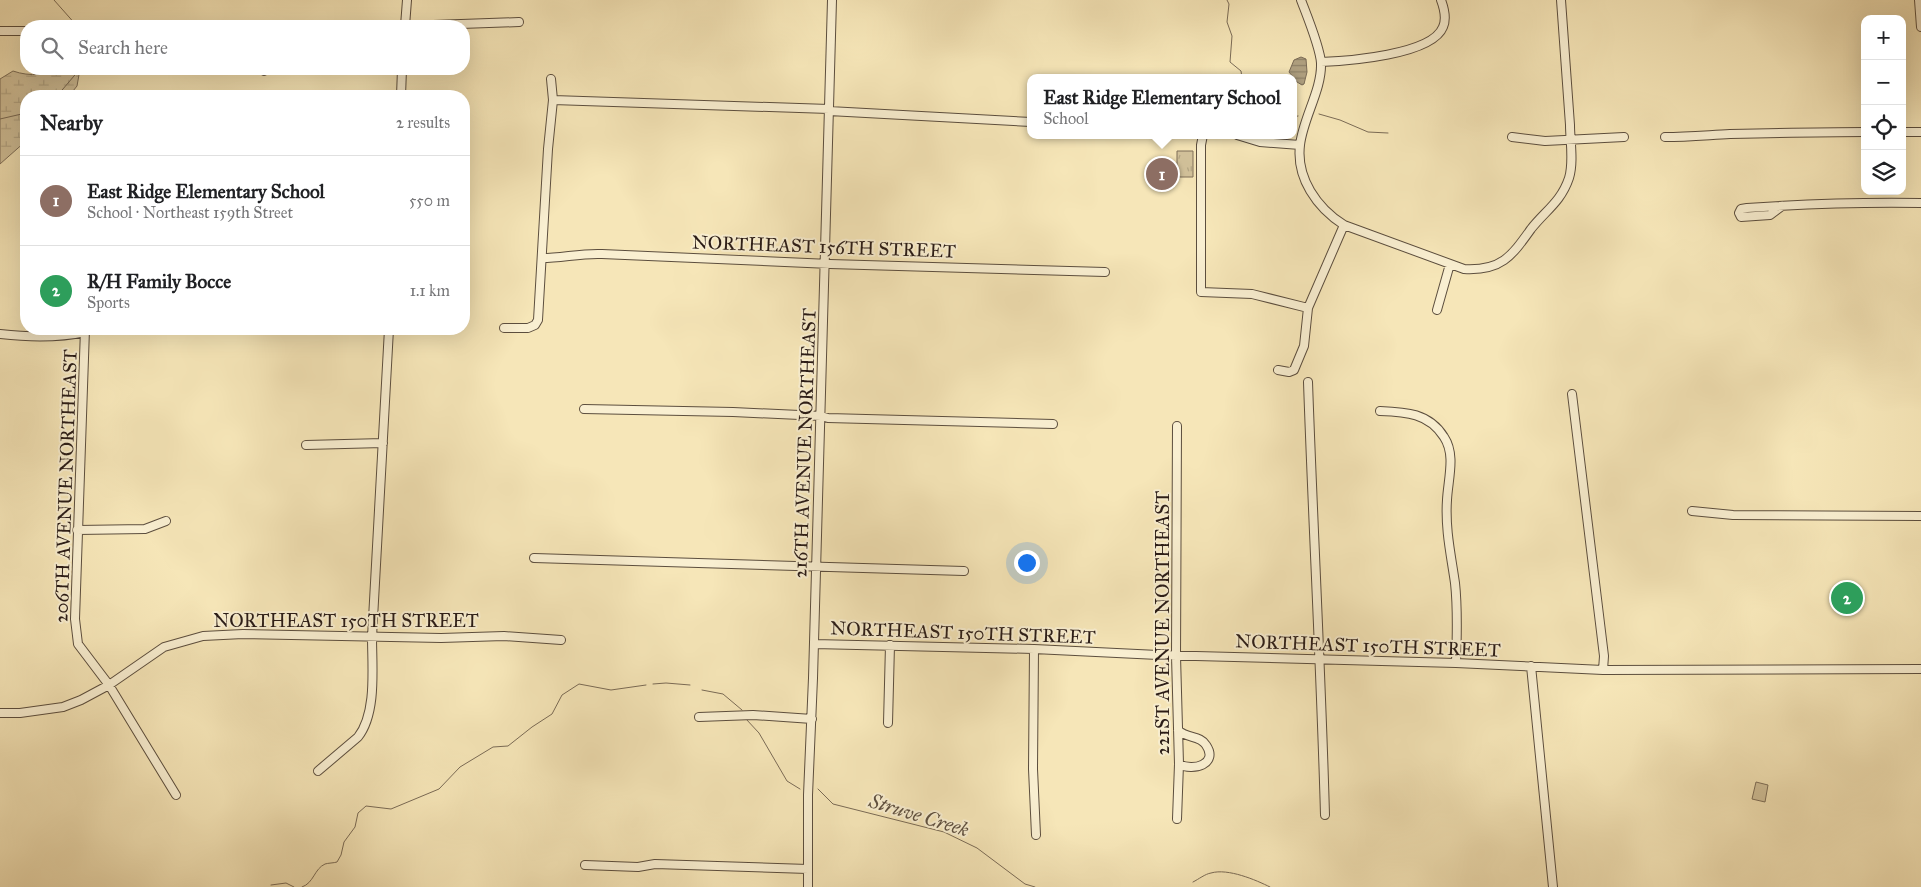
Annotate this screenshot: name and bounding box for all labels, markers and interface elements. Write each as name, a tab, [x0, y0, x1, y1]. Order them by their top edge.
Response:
map controls	[1861, 15, 1906, 195]
button: +	[1861, 15, 1906, 60]
search box	[20, 20, 470, 75]
icon: search	[38, 34, 66, 62]
text: Search here	[78, 36, 168, 59]
button: −	[1861, 60, 1906, 105]
popup	[1027, 74, 1297, 139]
text: East Ridge Elementary School	[1043, 86, 1281, 109]
button: locate	[1861, 105, 1906, 150]
text: School	[1043, 109, 1089, 128]
text: Nearby	[40, 110, 103, 136]
text: 2 results	[396, 113, 450, 132]
button: layers	[1861, 150, 1906, 195]
pin: 1	[1146, 155, 1178, 193]
text: East Ridge Elementary School	[87, 180, 325, 203]
text: 1	[53, 191, 59, 210]
text: 550 m	[409, 191, 450, 210]
text: School · Northeast 159th Street	[87, 203, 293, 222]
street label: NORTHEAST 156TH STREET	[692, 230, 956, 263]
text: R/H Family Bocce	[87, 270, 231, 293]
text: 2	[52, 281, 60, 300]
text: 1.1 km	[410, 281, 450, 300]
text: Sports	[87, 293, 130, 312]
street label: 216TH AVENUE NORTHEAST	[788, 308, 821, 578]
street label: 206TH AVENUE NORTHEAST	[49, 349, 82, 623]
street label: 221ST AVENUE NORTHEAST	[1151, 491, 1174, 755]
your location	[1014, 550, 1040, 576]
pin: 2	[1831, 579, 1863, 617]
street label: NORTHEAST 150TH STREET	[213, 609, 479, 632]
street label: NORTHEAST 150TH STREET	[830, 616, 1096, 649]
street label: NORTHEAST 150TH STREET	[1235, 629, 1501, 662]
water label: Struve Creek	[865, 788, 972, 842]

